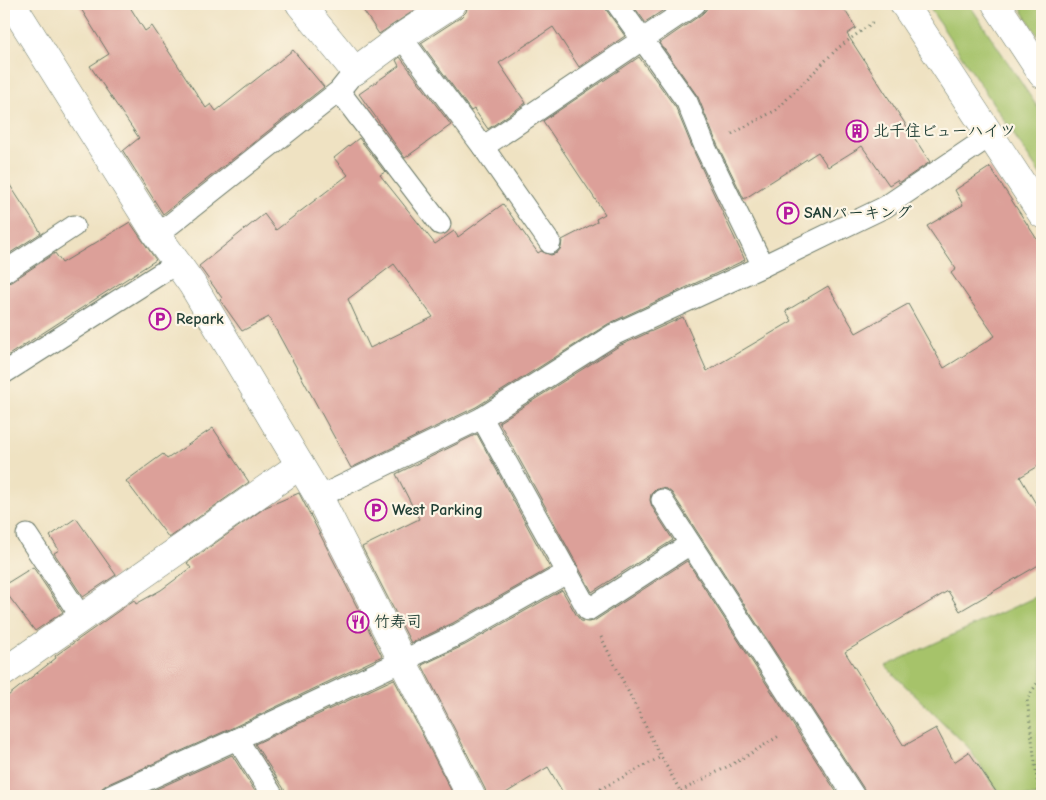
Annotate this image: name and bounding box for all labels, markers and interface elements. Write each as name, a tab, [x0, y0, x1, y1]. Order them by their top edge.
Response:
building icon: 北千住ビューハイツ	[845, 119, 869, 143]
place label: 北千住ビューハイツ	[873, 122, 1016, 140]
parking icon: SANパーキング	[776, 201, 800, 225]
place label: SANパーキング	[804, 204, 912, 222]
parking icon: Repark	[148, 307, 172, 331]
place label: Repark	[176, 310, 224, 328]
parking icon: West Parking	[364, 498, 388, 522]
place label: West Parking	[392, 501, 483, 519]
restaurant icon: 竹寿司	[346, 610, 370, 634]
place label: 竹寿司	[374, 613, 422, 631]

